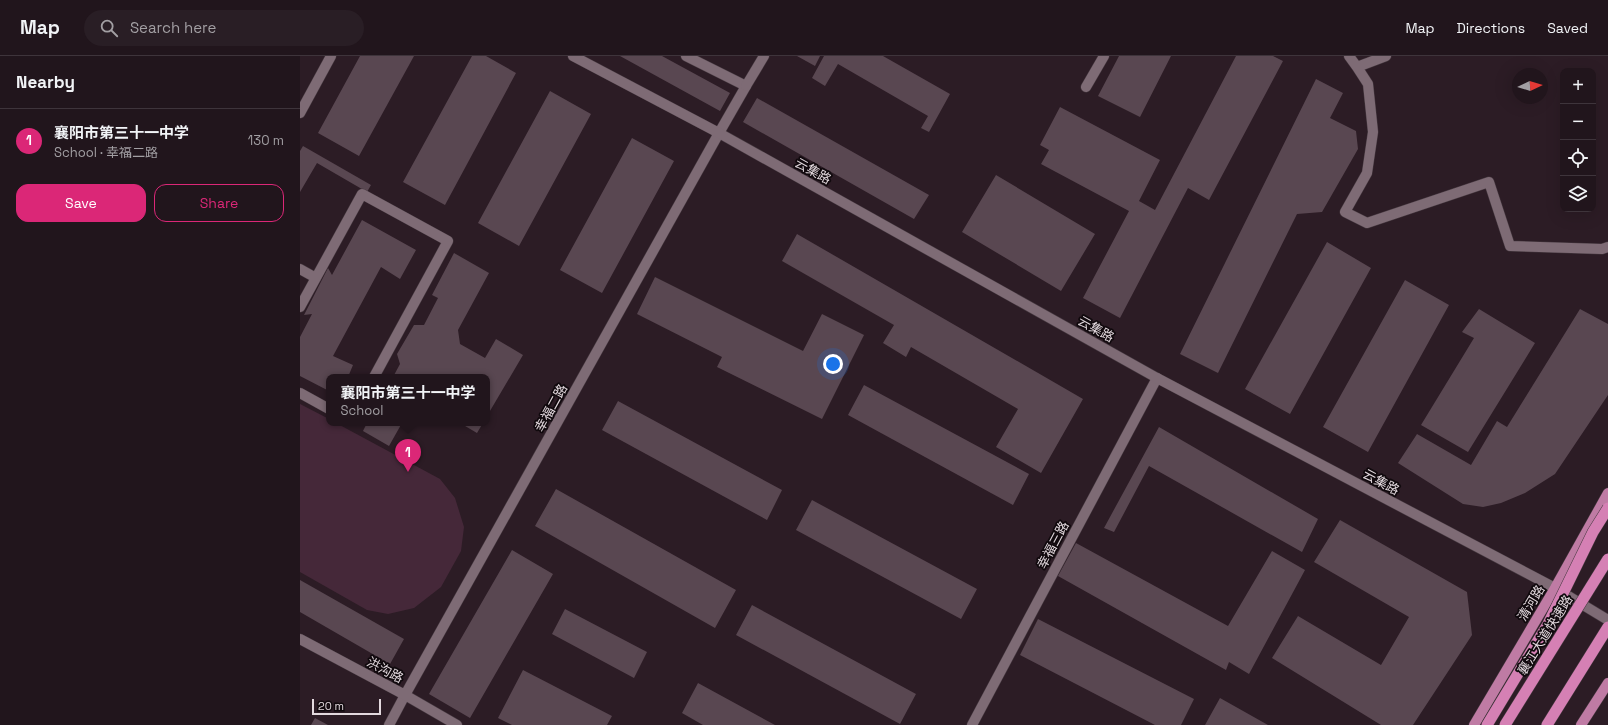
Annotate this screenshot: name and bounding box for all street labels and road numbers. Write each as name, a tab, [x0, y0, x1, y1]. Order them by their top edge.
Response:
street label: 云集路	[792, 154, 834, 188]
street label: 云集路	[1075, 312, 1117, 346]
street label: 幸福二路	[531, 381, 571, 435]
street label: 云集路	[1360, 465, 1402, 499]
street label: 幸福三路	[1033, 518, 1073, 572]
street label: 清河路	[1514, 582, 1548, 624]
street label: 襄江大道快速路	[1514, 592, 1576, 678]
street label: 洪沟路	[364, 653, 406, 687]

